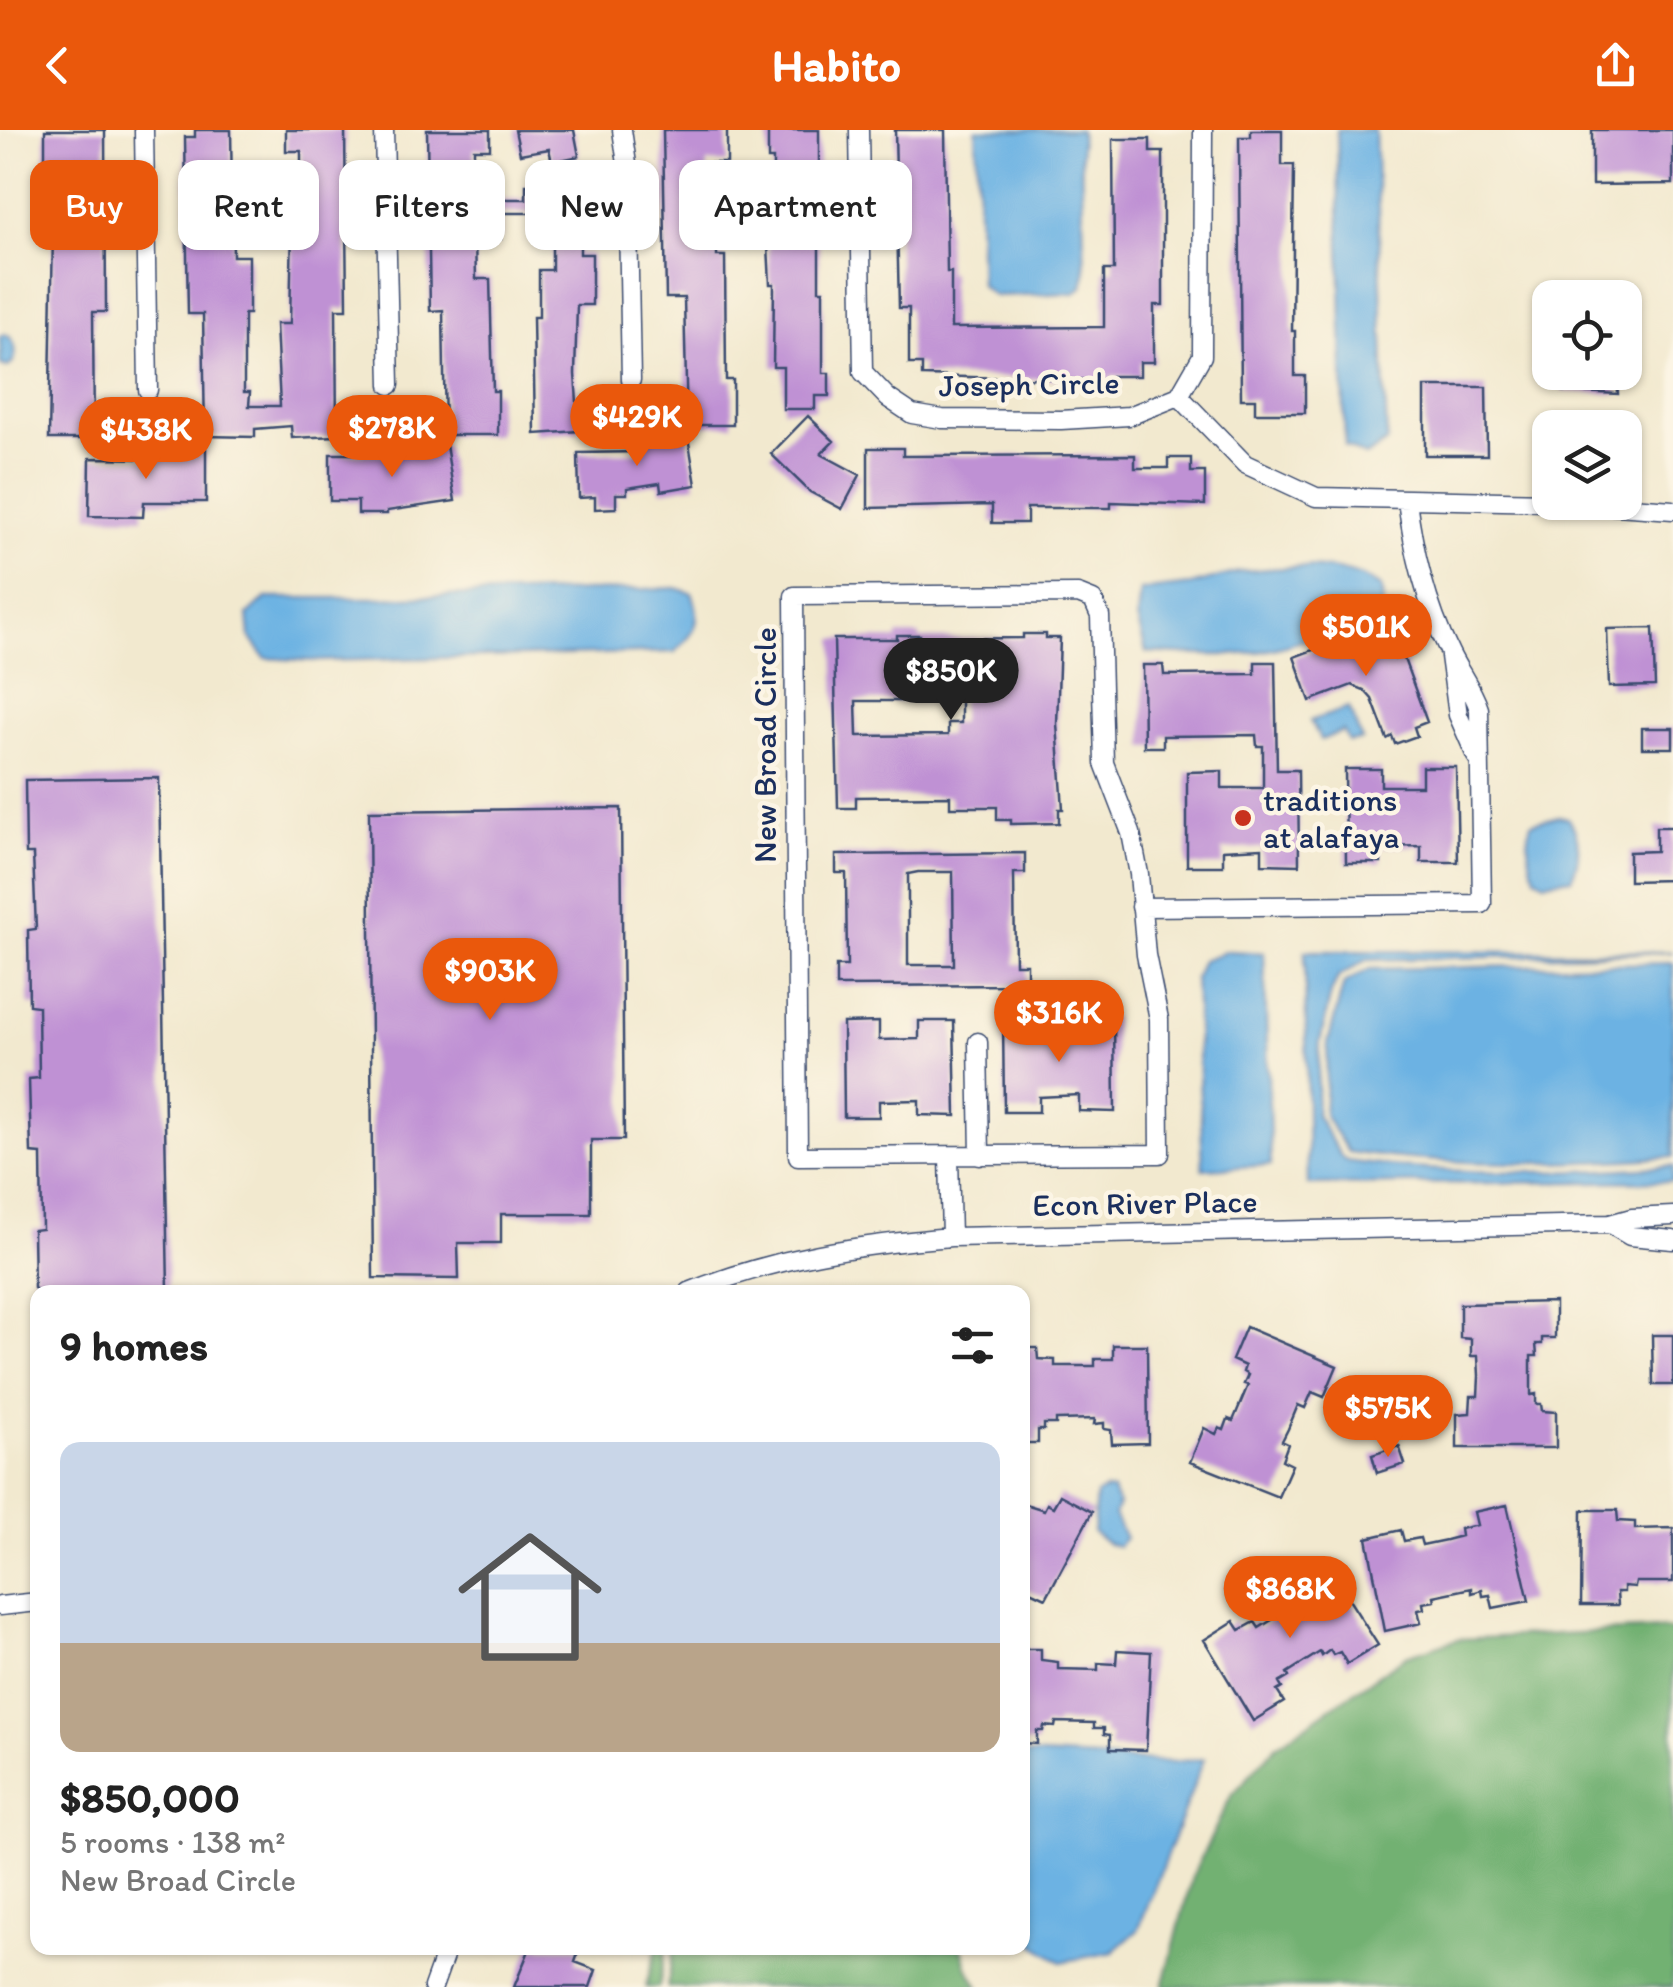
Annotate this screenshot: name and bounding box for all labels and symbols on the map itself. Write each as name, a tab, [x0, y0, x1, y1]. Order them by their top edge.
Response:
street label: Joseph Circle	[938, 363, 1120, 405]
pin: $429K	[567, 384, 707, 469]
pin: $278K	[322, 395, 462, 480]
pin: $438K	[76, 397, 216, 482]
pin: $501K	[1296, 594, 1436, 679]
street label: New Broad Circle	[746, 627, 784, 863]
pin: $850K	[881, 638, 1021, 723]
place label: traditions at alafaya	[1263, 781, 1400, 856]
marker: traditions at alafaya	[1232, 807, 1254, 829]
pin: $903K	[420, 938, 560, 1023]
pin: $316K	[989, 980, 1129, 1065]
street label: Econ River Place	[1032, 1182, 1258, 1224]
pin: $575K	[1318, 1375, 1458, 1460]
pin: $868K	[1220, 1556, 1360, 1641]

